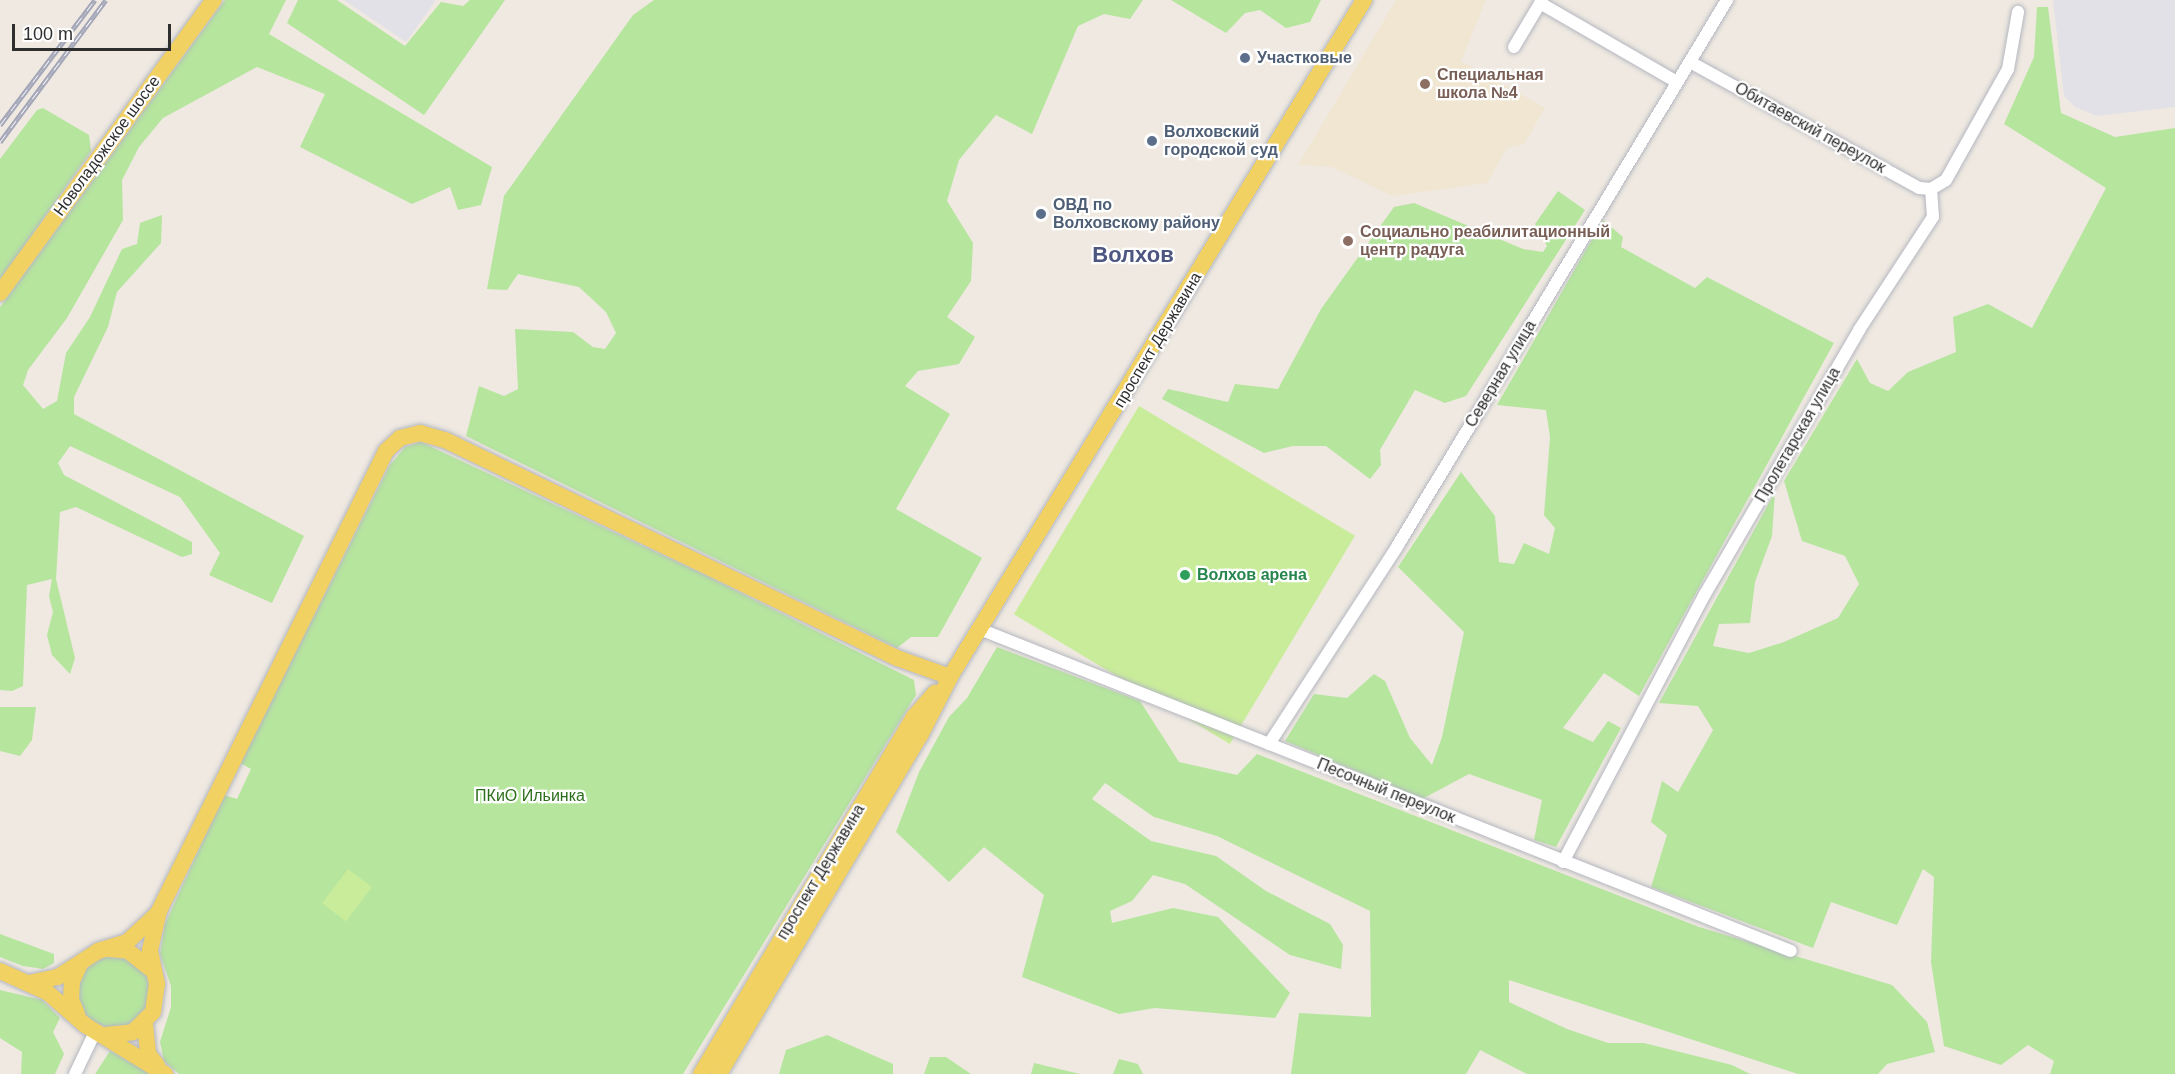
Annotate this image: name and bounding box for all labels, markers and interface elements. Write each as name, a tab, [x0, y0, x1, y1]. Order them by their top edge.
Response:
scale bar	[15, 12, 174, 50]
text: 100 m	[23, 24, 73, 44]
place label: Участковые	[1257, 48, 1352, 68]
marker: Участковые	[1238, 51, 1252, 65]
place label: Специальная школа №4	[1437, 65, 1544, 103]
street label: Новоладожское шоссе	[50, 72, 164, 220]
marker: Специальная школа №4	[1418, 77, 1432, 91]
street label: Обитаевский переулок	[1731, 79, 1889, 177]
place label: Волховский городской суд	[1164, 122, 1278, 160]
marker: Волховский городской суд	[1145, 134, 1159, 148]
place label: ОВД по Волховскому району	[1053, 195, 1220, 233]
marker: ОВД по Волховскому району	[1034, 207, 1048, 221]
place label: Социально реабилитационный центр радуга	[1360, 222, 1610, 260]
marker: Социально реабилитационный центр радуга	[1341, 234, 1355, 248]
district label: Волхов	[1092, 242, 1174, 268]
street label: проспект Державина	[1110, 269, 1206, 411]
street label: Северная улица	[1462, 317, 1540, 431]
street label: Пролетарская улица	[1751, 364, 1845, 506]
place label: Волхов арена	[1197, 565, 1307, 585]
marker: Волхов арена	[1178, 568, 1192, 582]
street label: Песочный переулок	[1314, 754, 1458, 828]
park label: ПКиО Ильинка	[475, 786, 585, 806]
street label: проспект Державина	[773, 801, 869, 943]

